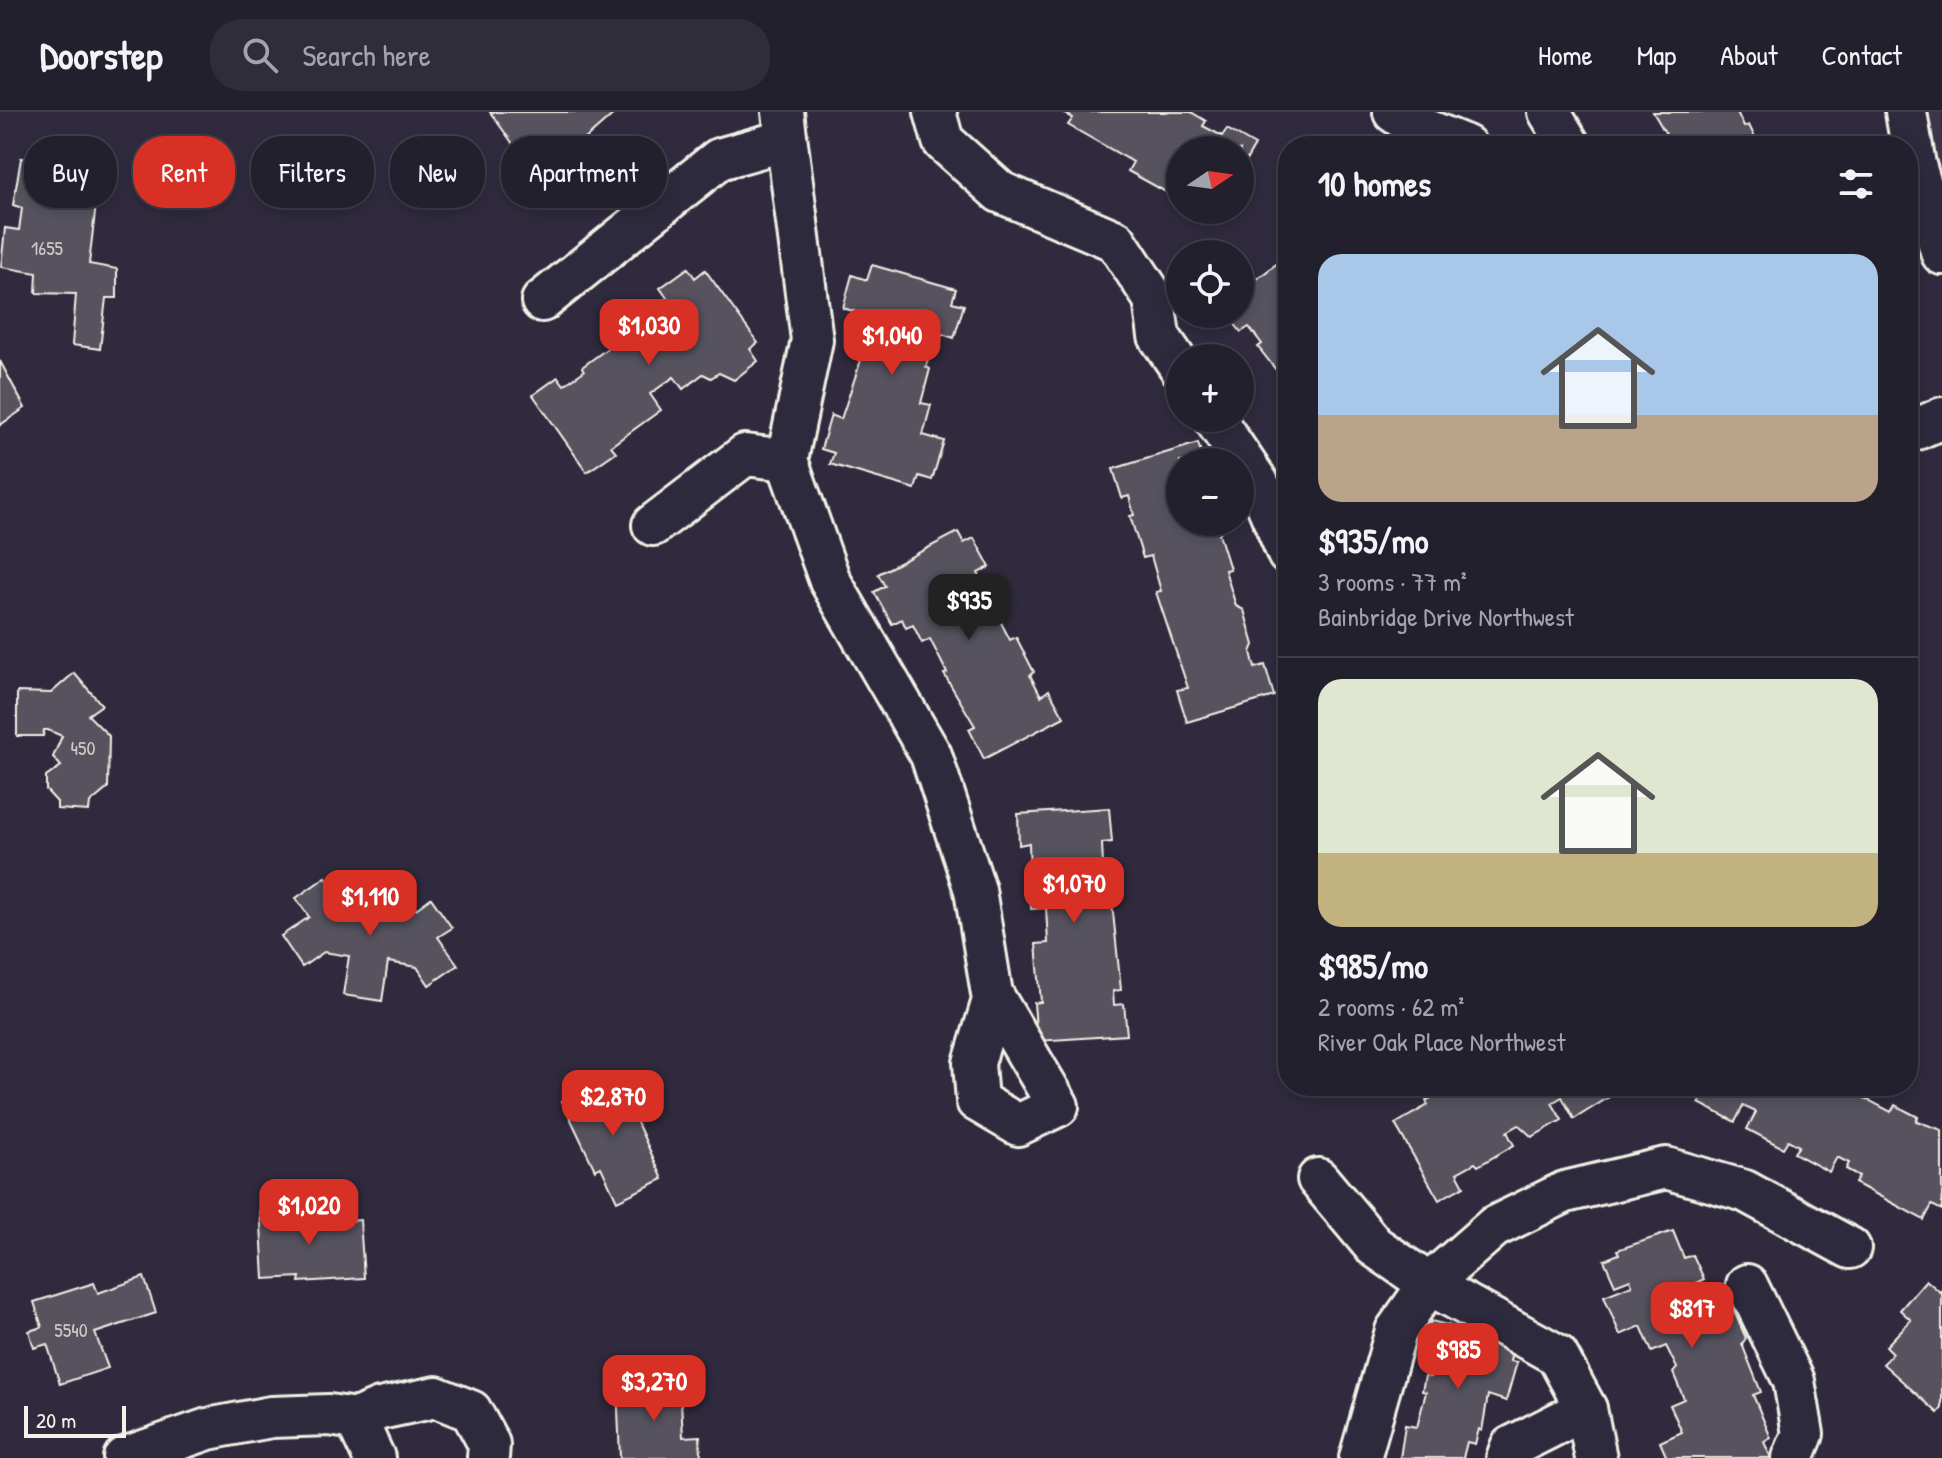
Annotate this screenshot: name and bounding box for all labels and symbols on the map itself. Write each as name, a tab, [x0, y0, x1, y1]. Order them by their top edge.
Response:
north arrow	[1166, 136, 1254, 224]
house number: 1655	[31, 234, 64, 261]
pin: $1,030	[584, 299, 714, 367]
pin: $1,040	[827, 309, 957, 377]
pin: $935	[922, 574, 1016, 642]
house number: 450	[71, 734, 95, 761]
pin: $1,070	[1009, 857, 1139, 925]
pin: $1,110	[305, 870, 435, 938]
pin: $2,870	[548, 1070, 678, 1138]
pin: $1,020	[244, 1179, 374, 1247]
pin: $817	[1645, 1282, 1739, 1350]
house number: 5540	[54, 1316, 88, 1343]
pin: $985	[1411, 1323, 1505, 1391]
pin: $3,270	[589, 1355, 719, 1423]
scale bar	[24, 1402, 126, 1438]

